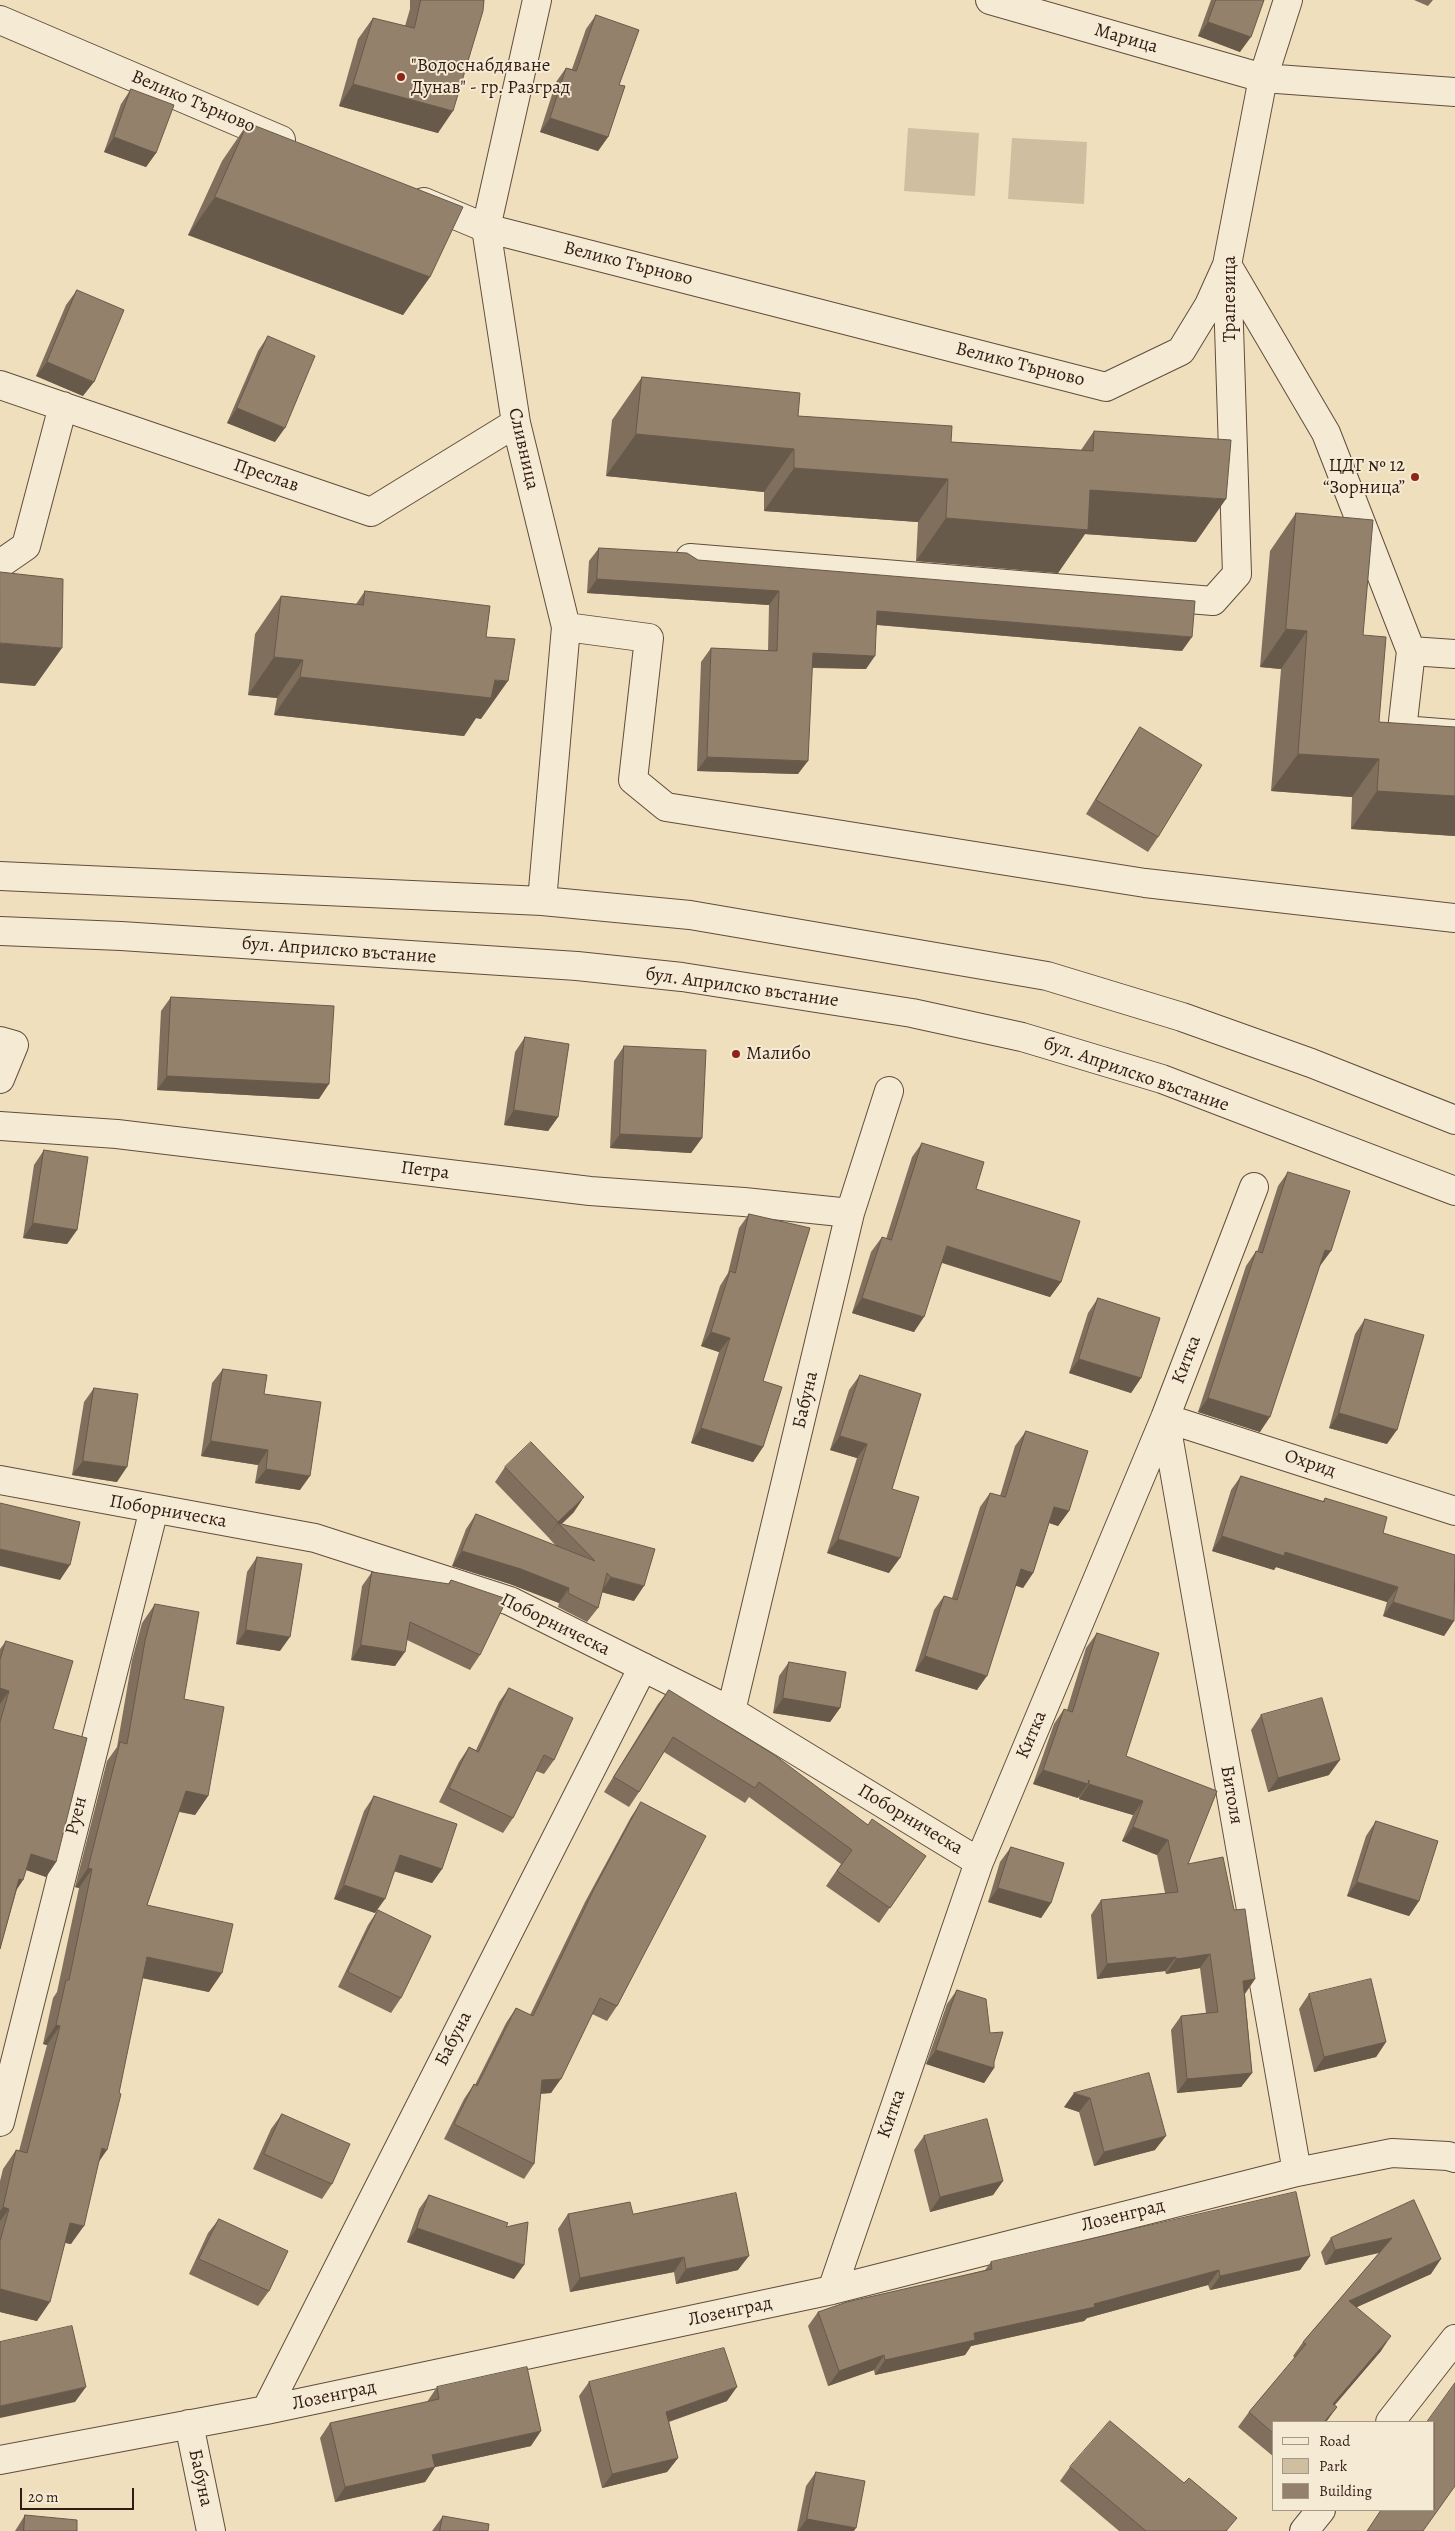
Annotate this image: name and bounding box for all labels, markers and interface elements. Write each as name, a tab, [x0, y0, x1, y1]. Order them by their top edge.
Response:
street label: Марица	[1092, 19, 1160, 59]
place label: "Водоснабдяване Дунав" - гр. Разград	[411, 55, 570, 99]
street label: Велико Търново	[128, 66, 258, 138]
marker: "Водоснабдяване Дунав" - гр. Разград	[395, 71, 407, 83]
street label: Велико Търново	[561, 237, 695, 291]
street label: Трапезица	[1219, 256, 1241, 342]
street label: Велико Търново	[953, 338, 1087, 392]
street label: Сливница	[503, 406, 543, 492]
street label: Преслав	[230, 454, 302, 498]
place label: ЦДГ № 12 “Зорница”	[1323, 455, 1405, 499]
marker: ЦДГ № 12 “Зорница”	[1409, 471, 1421, 483]
street label: бул. Априлско въстание	[241, 933, 437, 969]
street label: бул. Априлско въстание	[644, 963, 840, 1013]
street label: бул. Априлско въстание	[1040, 1032, 1232, 1118]
place label: Малибо	[746, 1043, 811, 1065]
marker: Малибо	[730, 1048, 742, 1060]
street label: Петра	[399, 1157, 451, 1185]
street label: Китка	[1167, 1333, 1207, 1387]
street label: Бабуна	[788, 1369, 824, 1431]
street label: Охрид	[1281, 1445, 1339, 1483]
street label: Поборническа	[108, 1490, 228, 1534]
street label: Поборническа	[497, 1589, 613, 1661]
street label: Китка	[1012, 1708, 1052, 1762]
street label: Битоля	[1215, 1764, 1247, 1826]
street label: Поборническа	[853, 1780, 967, 1860]
street label: Руен	[61, 1794, 93, 1838]
street label: Бабуна	[431, 2008, 477, 2070]
street label: Китка	[873, 2087, 911, 2141]
street label: Лозенград	[1079, 2195, 1167, 2237]
street label: Лозенград	[686, 2292, 774, 2332]
street label: Лозенград	[290, 2376, 378, 2416]
legend	[1272, 2421, 1435, 2511]
text: Road	[1319, 2431, 1350, 2451]
street label: Бабуна	[183, 2447, 217, 2509]
text: Park	[1319, 2456, 1347, 2476]
scale bar	[22, 2478, 136, 2510]
text: Building	[1319, 2481, 1372, 2501]
text: 20 m	[28, 2487, 59, 2507]

